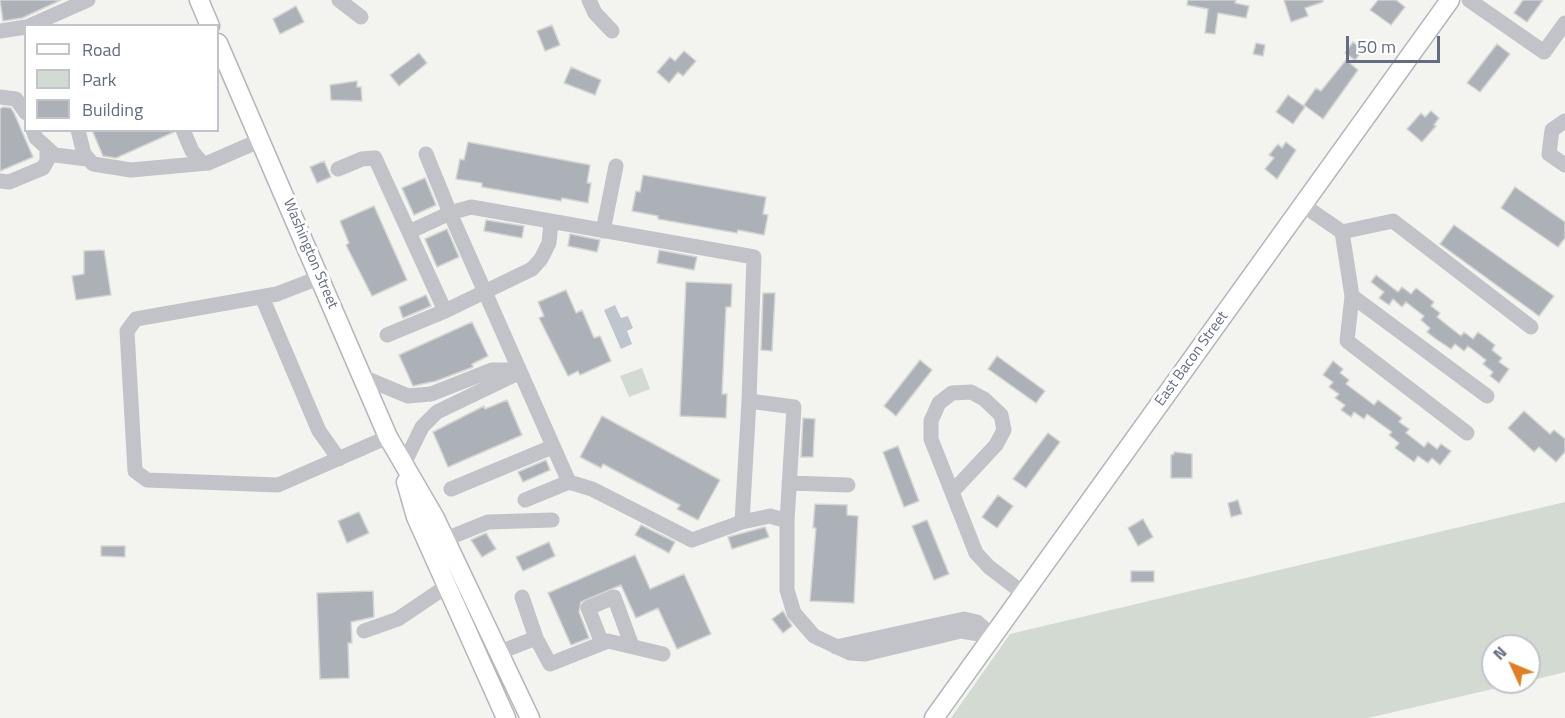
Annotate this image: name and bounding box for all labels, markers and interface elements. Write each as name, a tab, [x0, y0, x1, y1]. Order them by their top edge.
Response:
legend	[24, 24, 219, 132]
scale bar	[1349, 24, 1444, 62]
text: 50 m	[1357, 33, 1396, 60]
text: Road	[82, 36, 121, 63]
text: Park	[82, 66, 116, 93]
text: Building	[82, 96, 143, 123]
street label: Washington Street	[279, 196, 341, 312]
street label: East Bacon Street	[1152, 308, 1232, 410]
north arrow	[1481, 634, 1541, 694]
text: N	[1487, 641, 1512, 665]

